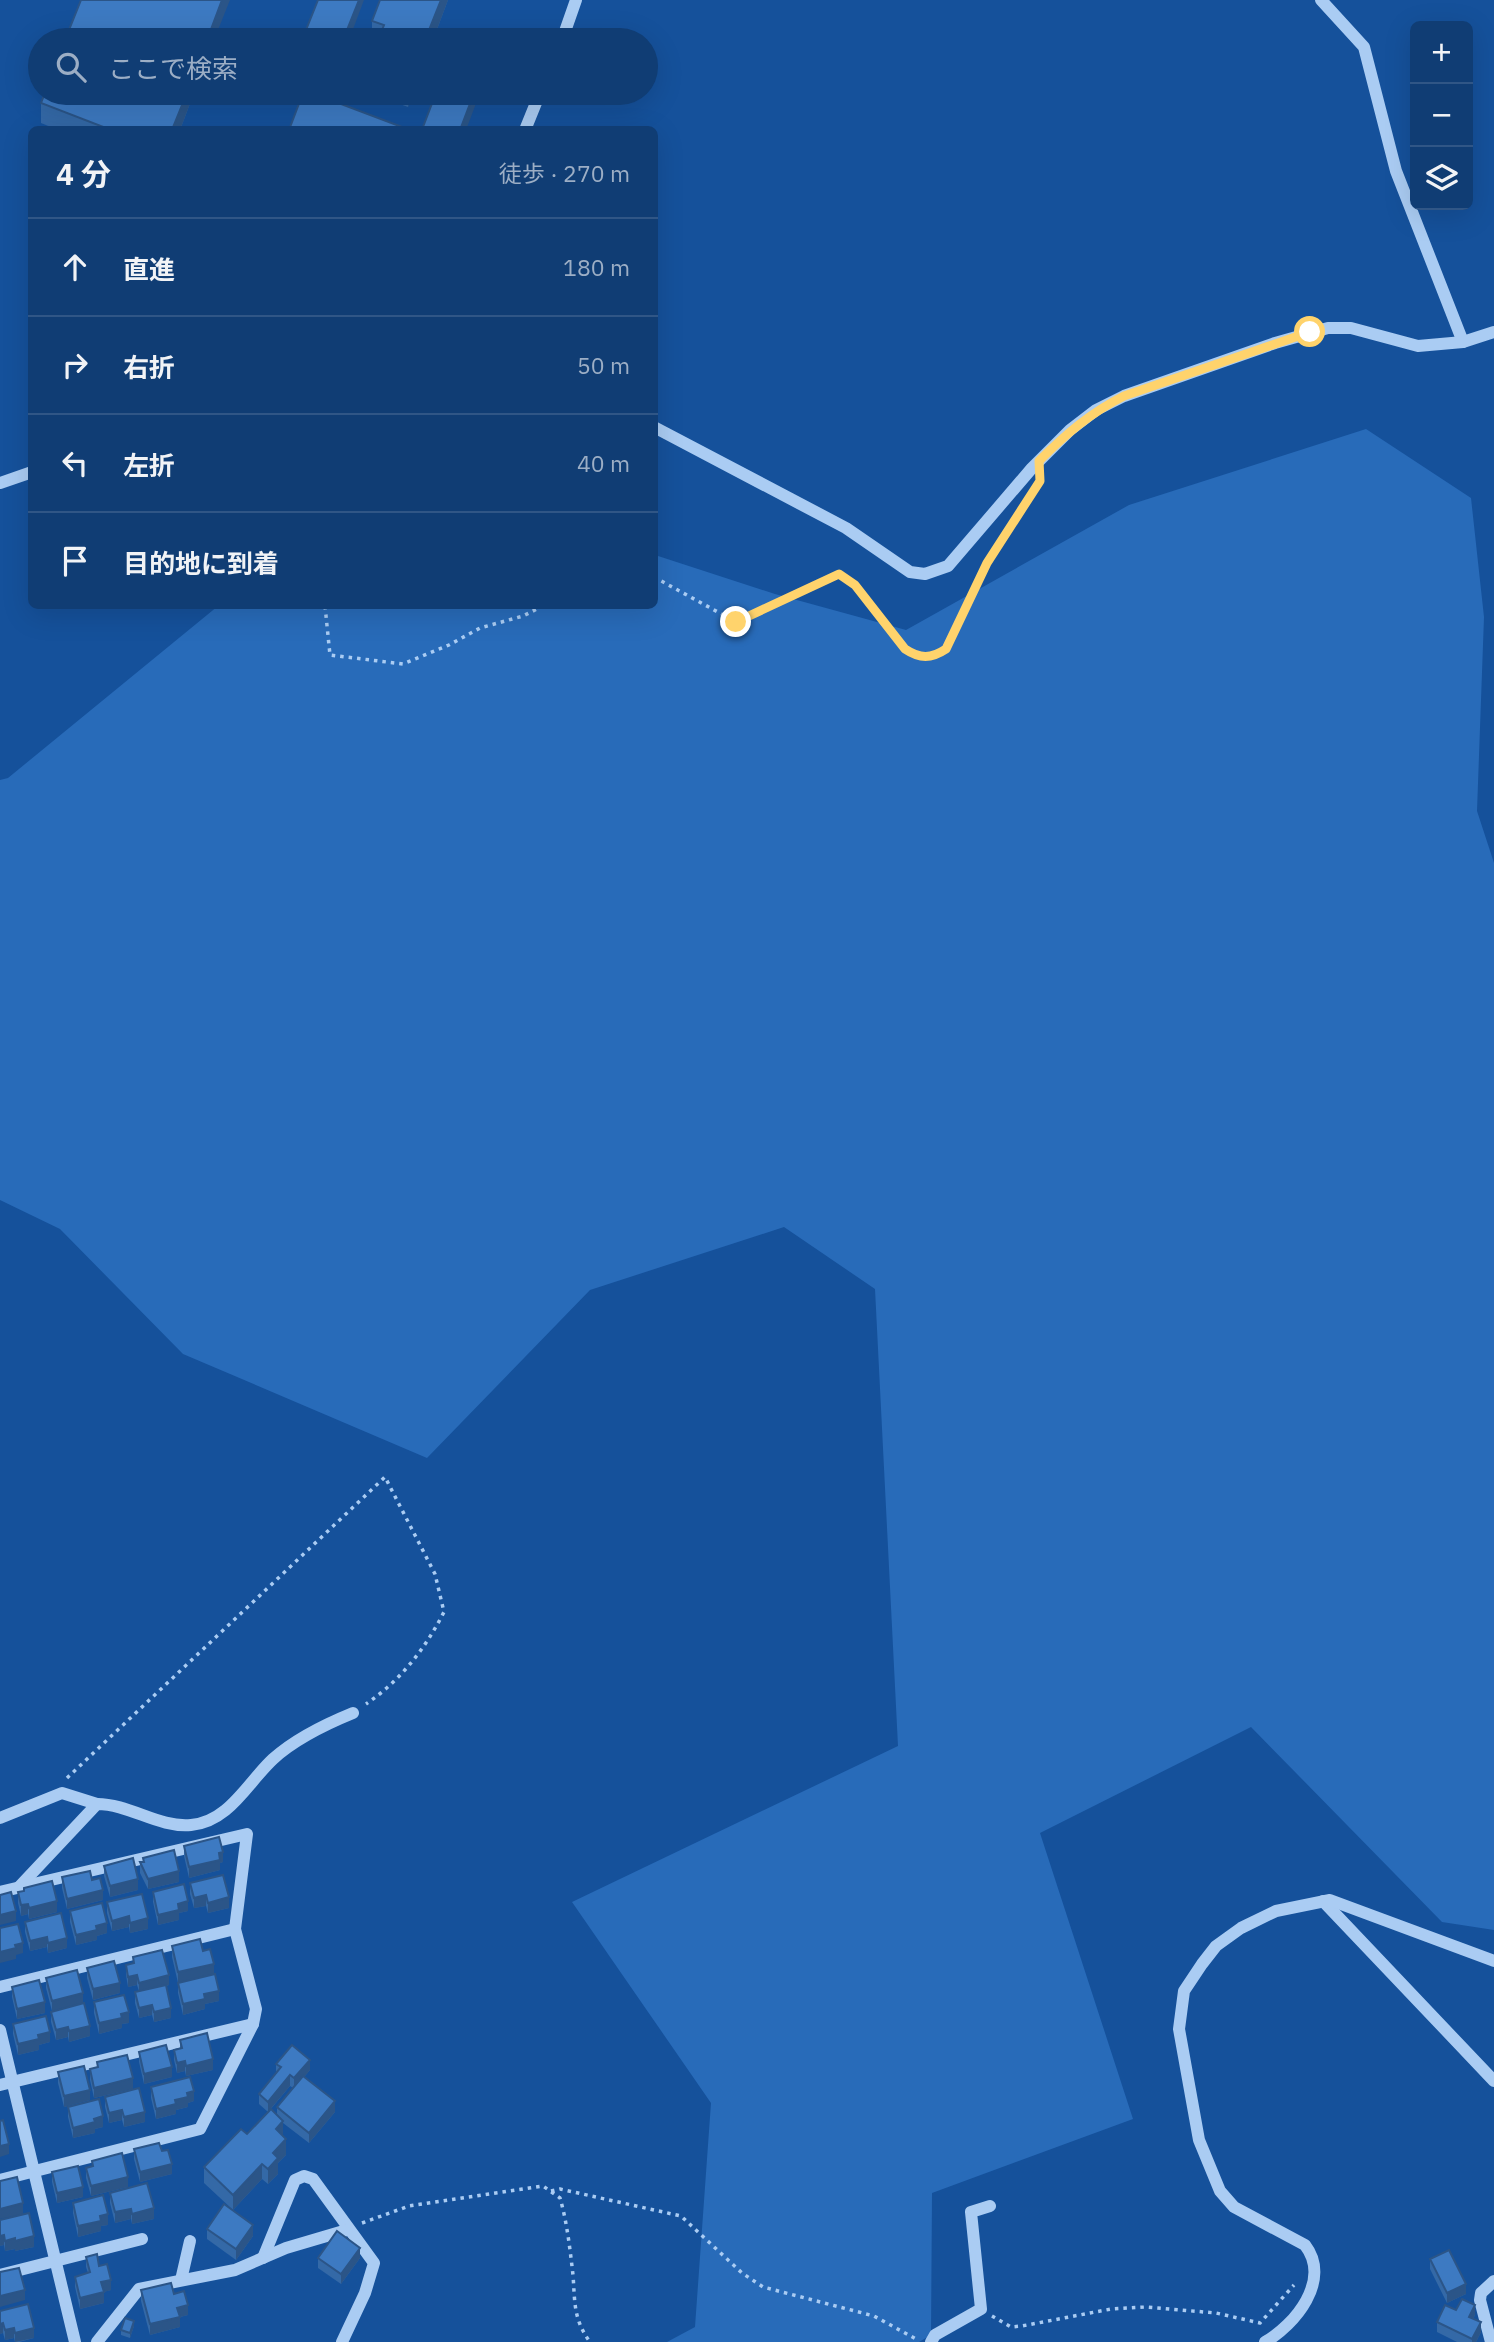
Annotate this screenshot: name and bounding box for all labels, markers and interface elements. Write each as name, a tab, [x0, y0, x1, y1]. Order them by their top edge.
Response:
map controls	[1410, 21, 1473, 210]
button: +	[1410, 21, 1473, 84]
search box	[28, 28, 658, 105]
icon: search	[52, 48, 90, 86]
text: ここで検索	[108, 51, 238, 85]
button: −	[1410, 84, 1473, 147]
button: layers	[1410, 147, 1473, 210]
text: 4 分	[56, 154, 111, 193]
text: 徒歩 · 270 m	[499, 158, 630, 188]
icon: ahead	[56, 248, 94, 286]
text: 直進	[123, 252, 175, 286]
text: 180 m	[563, 252, 630, 282]
route start	[1294, 316, 1325, 347]
icon: right	[56, 346, 94, 384]
text: 右折	[123, 350, 175, 384]
text: 50 m	[577, 350, 630, 380]
icon: left	[56, 444, 94, 482]
text: 左折	[123, 448, 175, 482]
text: 40 m	[577, 448, 630, 478]
icon: arrive	[56, 542, 94, 580]
text: 目的地に到着	[123, 546, 279, 580]
route end	[720, 606, 751, 637]

